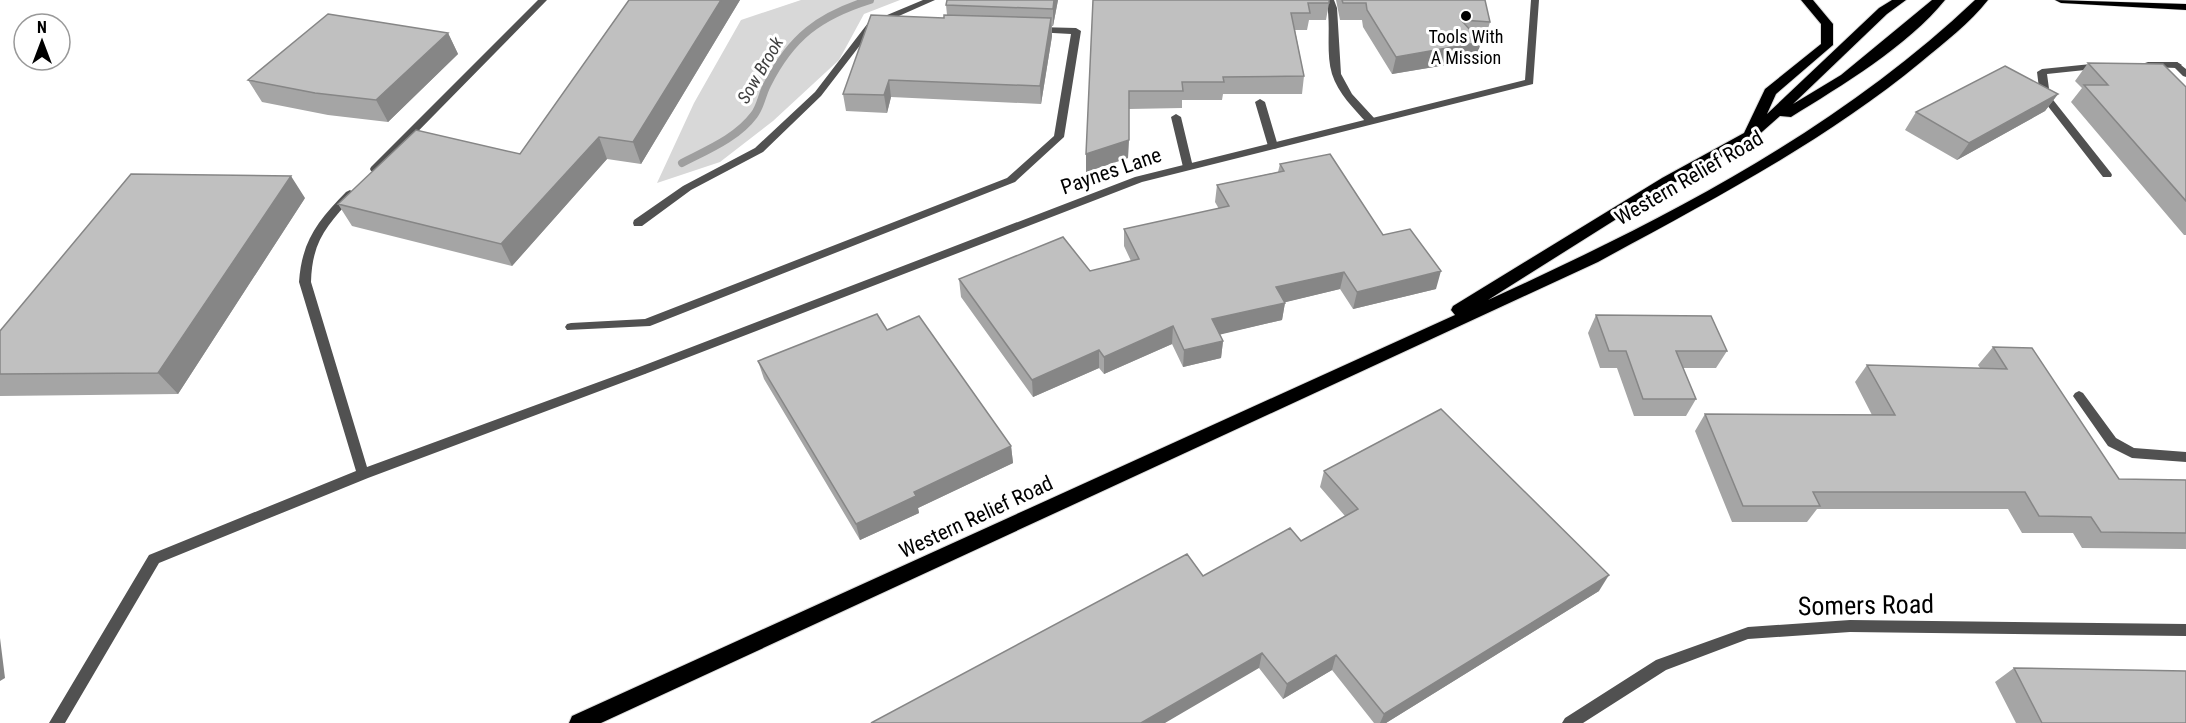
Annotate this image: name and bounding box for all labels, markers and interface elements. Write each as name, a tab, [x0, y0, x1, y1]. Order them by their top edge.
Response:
marker: Tools With A Mission	[1459, 9, 1473, 23]
north arrow	[12, 12, 72, 72]
text: N	[37, 18, 47, 37]
place label: Tools With A Mission	[1429, 26, 1503, 68]
water label: Sow Brook	[733, 32, 788, 107]
street label: Western Relief Road	[1611, 126, 1767, 230]
street label: Paynes Lane	[1058, 143, 1165, 199]
street label: Western Relief Road	[895, 471, 1057, 563]
street label: Somers Road	[1798, 589, 1934, 621]

